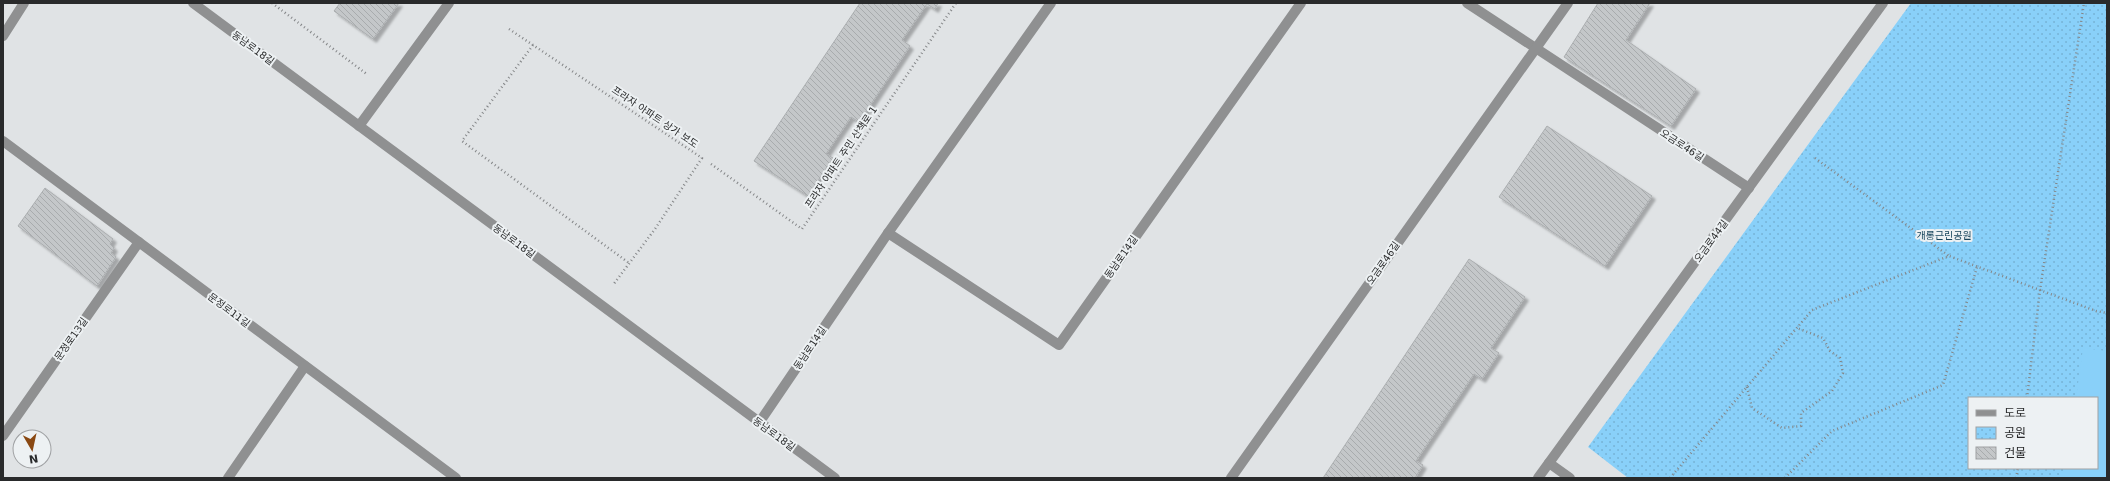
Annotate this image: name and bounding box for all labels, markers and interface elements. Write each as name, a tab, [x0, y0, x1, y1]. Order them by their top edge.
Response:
street label: 동남로18길	[230, 29, 276, 67]
street label: 프라자 아파트 상가 보도	[610, 84, 700, 150]
street label: 프라자 아파트 주민 산책로 1	[803, 104, 879, 210]
street label: 오금로46길	[1658, 127, 1706, 163]
street label: 오금로44길	[1692, 218, 1730, 264]
street label: 동남로18길	[491, 222, 537, 260]
park label: 개롱근린공원	[1916, 230, 1972, 241]
street label: 동남로14길	[1102, 234, 1140, 280]
street label: 오금로46길	[1364, 240, 1402, 286]
street label: 문정로11길	[206, 291, 252, 329]
street label: 문정로13길	[52, 316, 90, 362]
street label: 동남로14길	[792, 324, 828, 372]
legend	[1968, 397, 2098, 469]
text: 도로	[2004, 406, 2026, 420]
street label: 동남로18길	[751, 415, 797, 453]
text: 공원	[2004, 426, 2026, 440]
north arrow	[12, 429, 52, 469]
text: 건물	[2004, 446, 2026, 460]
text: N	[28, 451, 39, 466]

